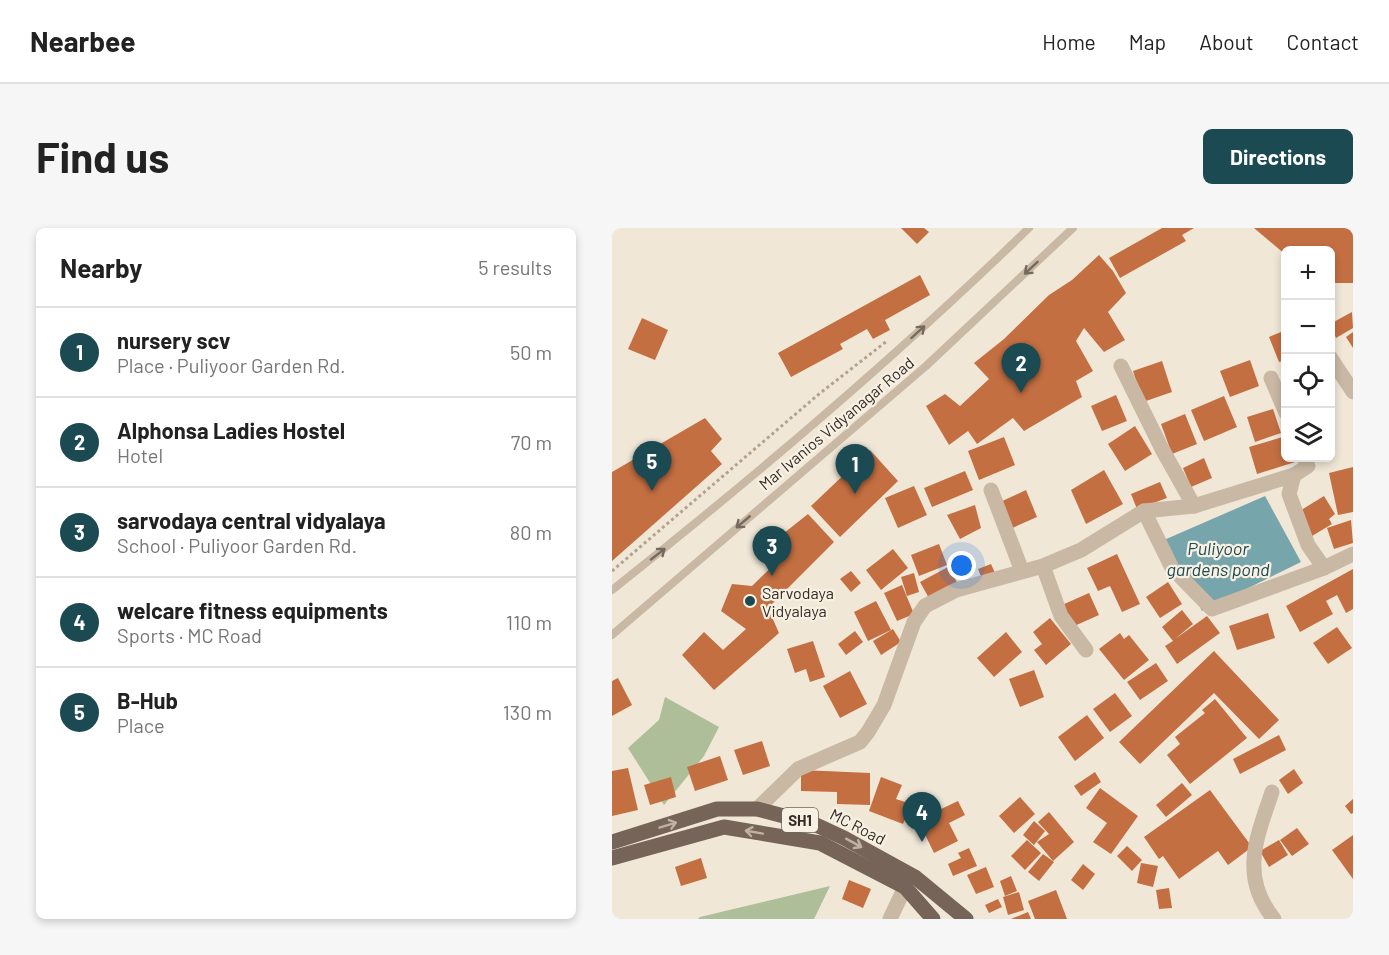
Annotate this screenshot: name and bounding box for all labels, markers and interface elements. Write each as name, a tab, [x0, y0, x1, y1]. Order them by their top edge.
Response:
text: Nearbee	[30, 24, 136, 58]
text: Home	[1042, 29, 1096, 54]
text: Map	[1129, 29, 1166, 54]
text: About	[1199, 29, 1254, 54]
text: Contact	[1287, 29, 1359, 54]
button: Directions	[1203, 129, 1353, 184]
text: Find us	[36, 131, 169, 181]
map controls	[1281, 246, 1335, 462]
button: +	[1281, 246, 1335, 300]
text: Nearby	[60, 252, 142, 283]
text: 5 results	[478, 255, 552, 279]
one-way arrow	[1023, 261, 1038, 275]
button: −	[1281, 300, 1335, 354]
one-way arrow	[910, 325, 925, 339]
text: nursery scv	[117, 327, 231, 353]
text: 1	[76, 340, 83, 364]
text: 50 m	[510, 340, 552, 364]
pin: 2	[1002, 344, 1040, 393]
text: Place · Puliyoor Garden Rd.	[117, 353, 346, 377]
street label: Mar Ivanios Vidyanagar Road	[755, 353, 917, 493]
button: locate	[1281, 354, 1335, 408]
button: layers	[1281, 408, 1335, 462]
text: Alphonsa Ladies Hostel	[117, 417, 345, 443]
text: 2	[74, 430, 85, 454]
text: 70 m	[511, 430, 552, 454]
pin: 5	[632, 442, 672, 491]
text: Hotel	[117, 443, 163, 467]
pin: 1	[836, 444, 874, 494]
text: sarvodaya central vidyalaya	[117, 507, 386, 533]
one-way arrow	[736, 515, 751, 529]
text: 3	[74, 520, 85, 544]
text: 80 m	[510, 520, 552, 544]
pin: 3	[752, 526, 792, 576]
text: School · Puliyoor Garden Rd.	[117, 533, 357, 557]
water label: Puliyoor gardens pond	[1166, 537, 1270, 580]
one-way arrow	[650, 547, 666, 560]
your location	[947, 551, 976, 580]
place label: Sarvodaya Vidyalaya	[762, 583, 834, 620]
marker: Sarvodaya Vidyalaya	[743, 594, 757, 608]
text: welcare fitness equipments	[117, 597, 388, 623]
text: 4	[73, 610, 86, 634]
text: 110 m	[506, 610, 552, 634]
text: Sports · MC Road	[117, 623, 262, 647]
text: B-Hub	[117, 687, 178, 713]
text: 5	[74, 700, 85, 724]
text: 130 m	[503, 700, 552, 724]
text: Place	[117, 713, 165, 737]
pin: 4	[902, 792, 942, 842]
street label: MC Road	[827, 804, 889, 848]
road number: SH1	[782, 808, 818, 832]
one-way arrow	[658, 819, 677, 830]
one-way arrow	[744, 826, 764, 837]
one-way arrow	[845, 837, 862, 849]

